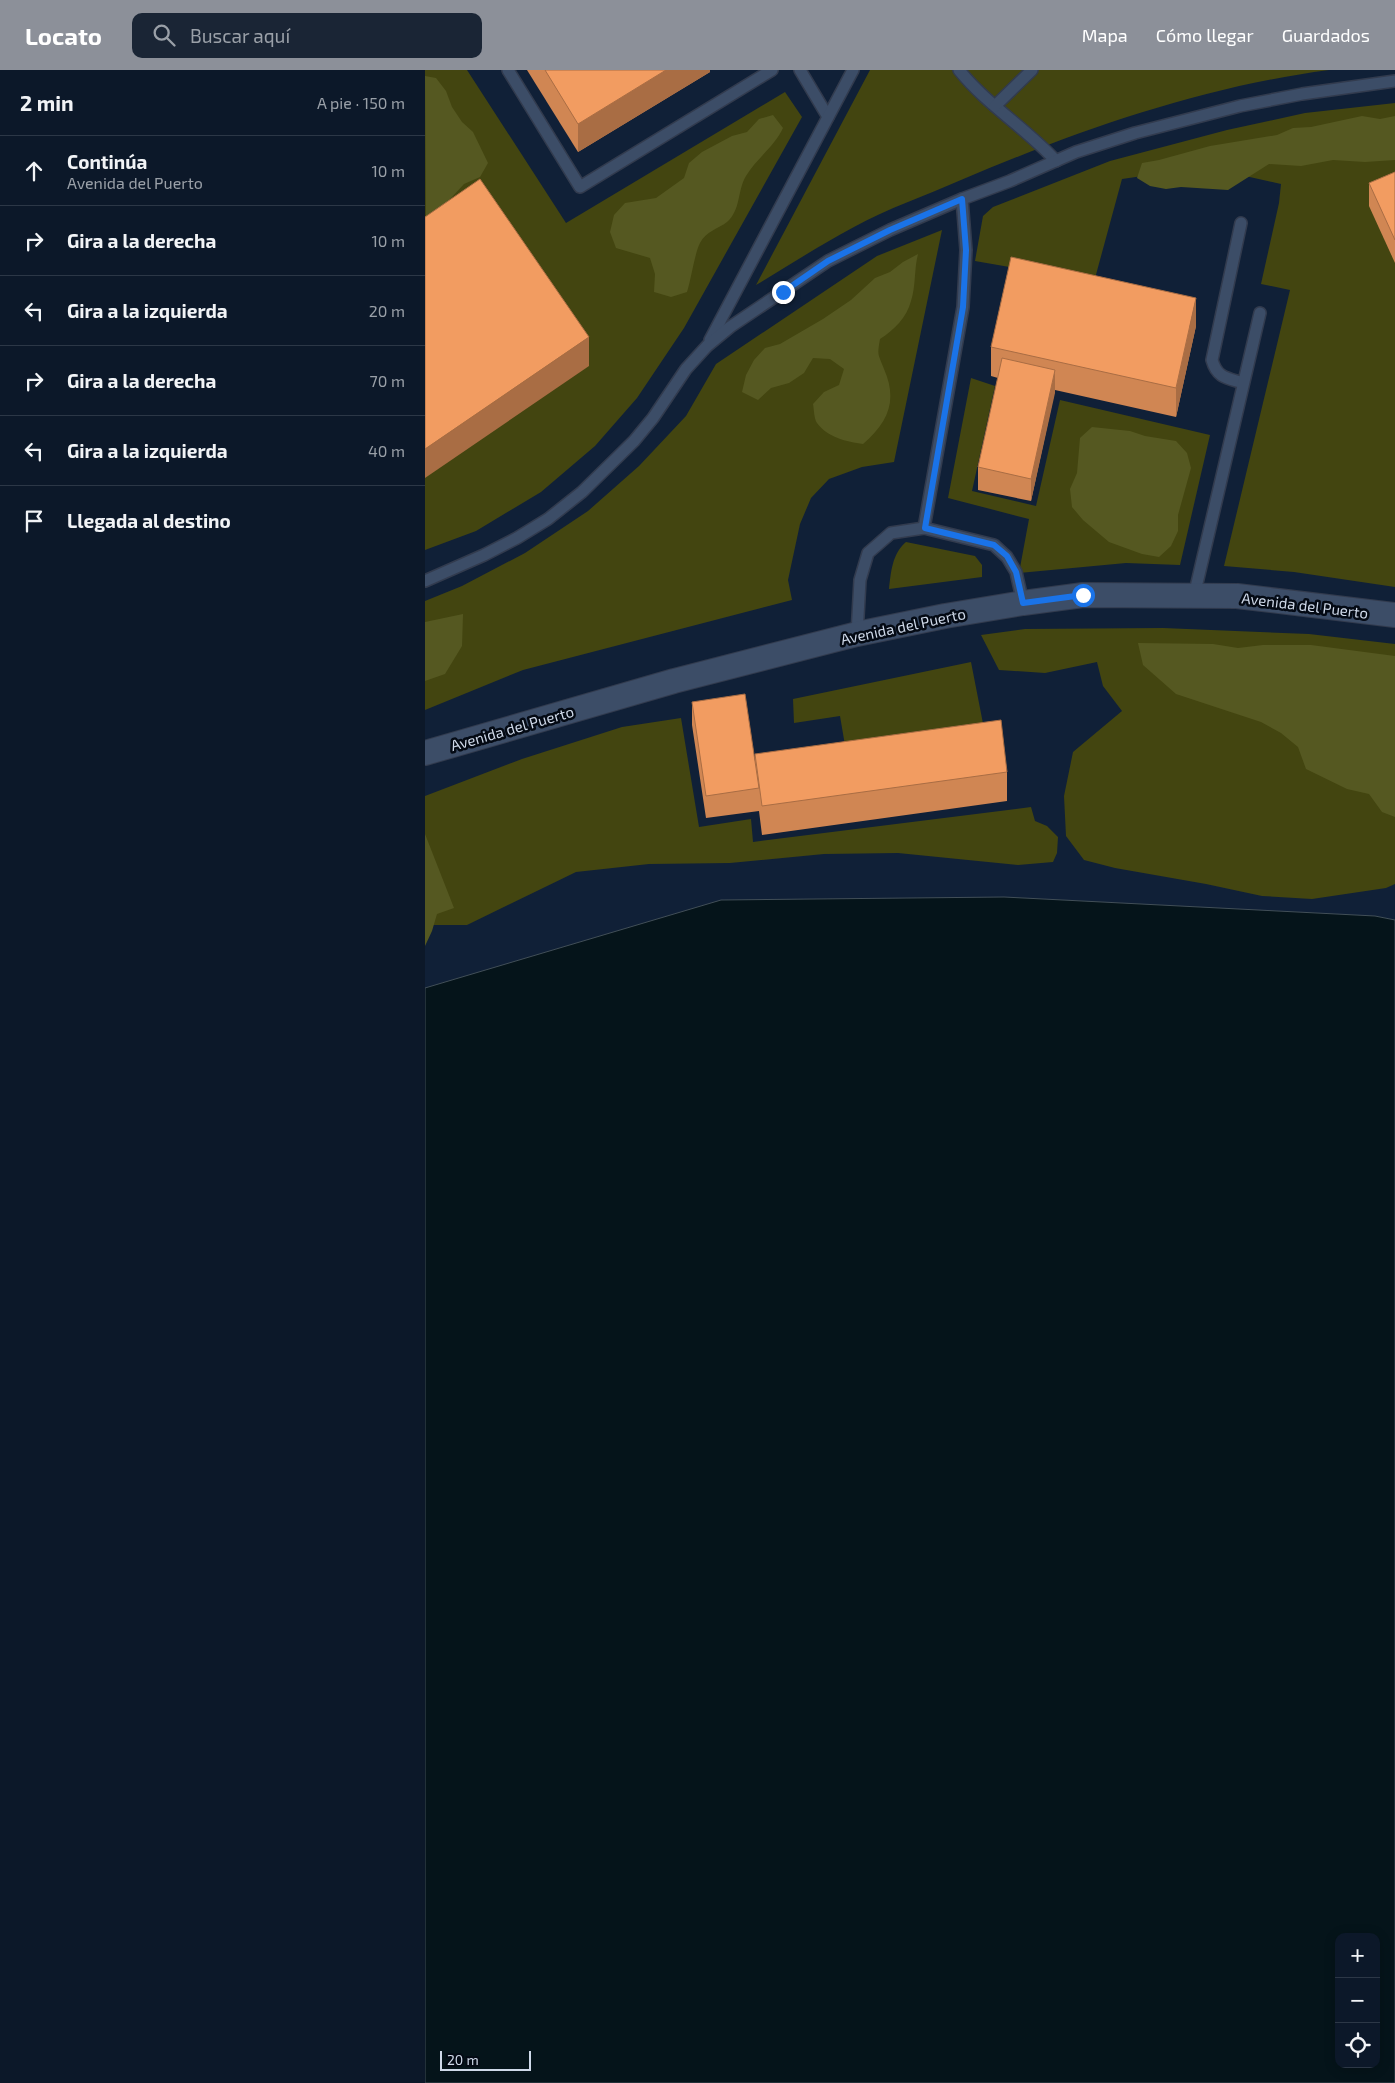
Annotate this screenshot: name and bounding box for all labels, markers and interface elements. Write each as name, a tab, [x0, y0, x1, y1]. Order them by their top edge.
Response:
search box	[132, 13, 482, 58]
text: Locato	[25, 21, 102, 50]
icon: search	[150, 21, 178, 49]
text: Buscar aquí	[190, 24, 290, 47]
text: Mapa	[1082, 24, 1128, 46]
text: Cómo llegar	[1156, 24, 1254, 46]
text: Guardados	[1282, 24, 1370, 46]
text: 2 min	[20, 90, 74, 115]
text: A pie · 150 m	[317, 93, 405, 112]
text: Continúa	[67, 150, 147, 173]
icon: ahead	[20, 157, 48, 185]
text: 10 m	[371, 161, 405, 180]
text: Avenida del Puerto	[67, 173, 203, 192]
icon: right	[20, 227, 48, 255]
text: Gira a la derecha	[67, 229, 216, 252]
text: 10 m	[371, 231, 405, 250]
route end	[772, 281, 795, 304]
icon: left	[20, 297, 48, 325]
text: Gira a la izquierda	[67, 299, 228, 322]
text: 20 m	[369, 301, 405, 320]
icon: right	[20, 367, 48, 395]
text: Gira a la derecha	[67, 369, 216, 392]
text: 70 m	[370, 371, 405, 390]
icon: left	[20, 437, 48, 465]
text: Gira a la izquierda	[67, 439, 228, 462]
text: 40 m	[368, 441, 405, 460]
icon: arrive	[20, 507, 48, 535]
text: Llegada al destino	[67, 509, 231, 532]
route start	[1072, 584, 1095, 607]
street label: Avenida del Puerto	[1241, 588, 1369, 622]
street label: Avenida del Puerto	[839, 604, 967, 648]
street label: Avenida del Puerto	[448, 702, 576, 754]
map controls	[1335, 1933, 1380, 2068]
button: +	[1335, 1933, 1380, 1978]
button: −	[1335, 1978, 1380, 2023]
button: locate	[1335, 2023, 1380, 2068]
scale bar	[440, 2048, 531, 2071]
text: 20 m	[447, 2051, 479, 2068]

